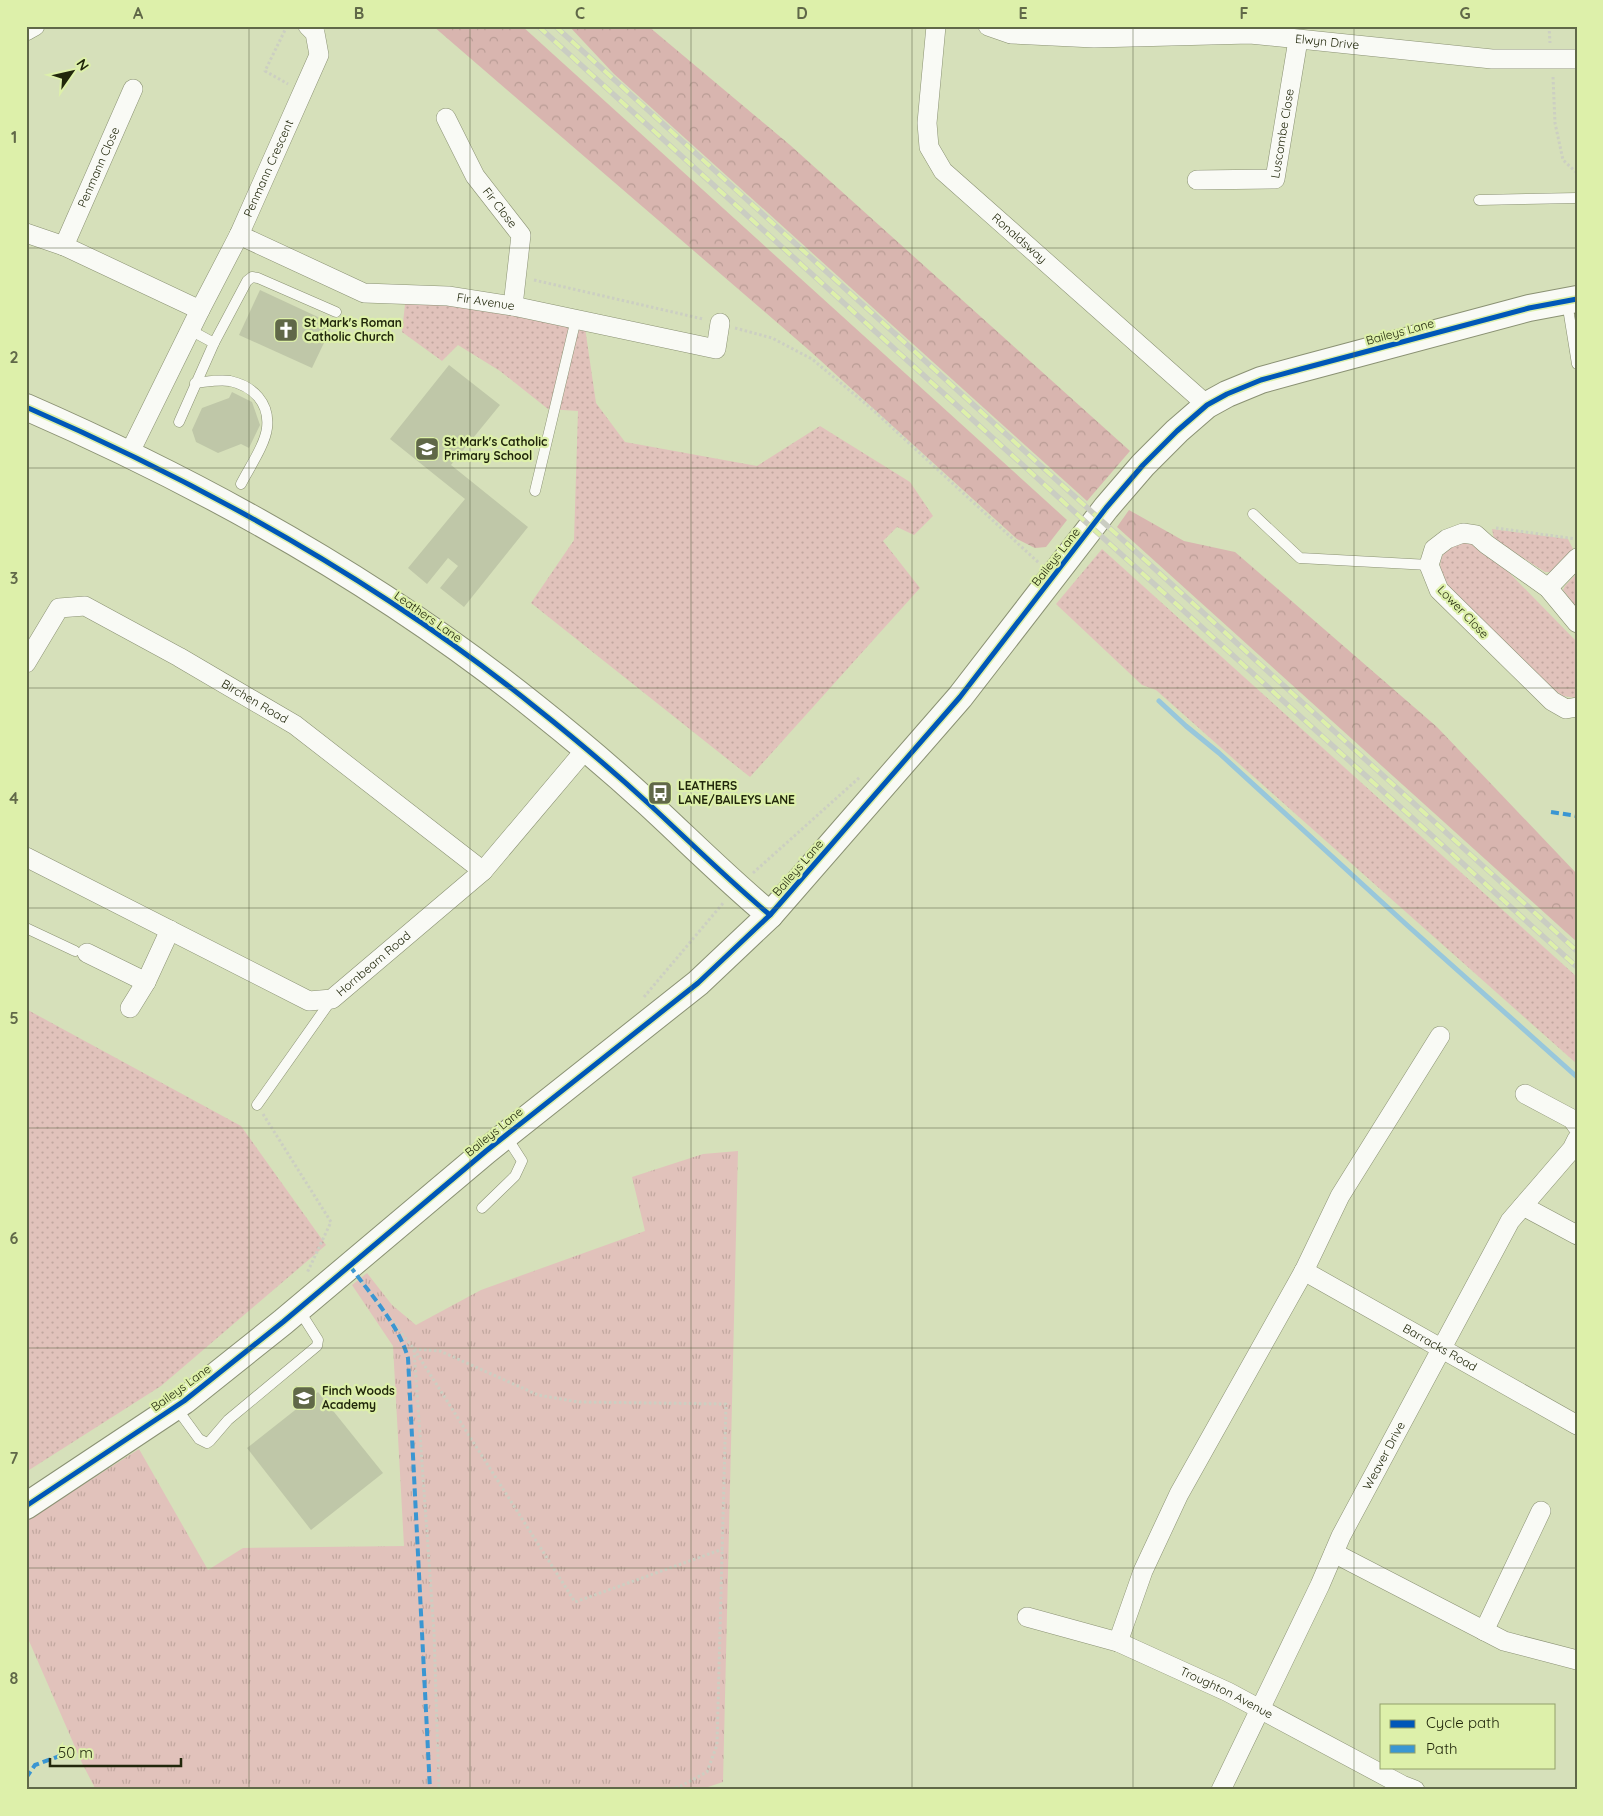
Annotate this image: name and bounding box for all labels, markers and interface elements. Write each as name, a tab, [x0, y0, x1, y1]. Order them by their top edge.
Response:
text: A	[133, 3, 144, 23]
text: B	[354, 3, 364, 23]
text: C	[575, 3, 585, 23]
text: D	[796, 3, 808, 23]
text: E	[1018, 3, 1028, 23]
text: F	[1240, 3, 1249, 23]
text: G	[1459, 3, 1471, 23]
street label: Elwyn Drive	[1294, 31, 1360, 52]
north arrow	[48, 48, 98, 98]
text: N	[72, 55, 93, 74]
street label: Luscombe Close	[1267, 87, 1297, 180]
street label: Penmann Crescent	[240, 117, 296, 219]
street label: Penmann Close	[74, 124, 122, 210]
text: 1	[11, 127, 17, 147]
street label: Fir Close	[480, 184, 521, 231]
street label: Ronaldsway	[989, 210, 1050, 266]
street label: Fir Avenue	[456, 289, 516, 313]
place label: St Mark's Roman Catholic Church	[304, 315, 402, 344]
street label: Baileys Lane	[1364, 315, 1436, 348]
church icon: St Mark's Roman Catholic Church	[273, 317, 299, 343]
text: 2	[9, 347, 19, 367]
place label: St Mark's Catholic Primary School	[444, 434, 547, 463]
school or university icon: St Mark's Catholic Primary School	[414, 436, 440, 462]
street label: Baileys Lane	[1028, 524, 1083, 589]
text: 3	[10, 568, 18, 588]
street label: Lower Close	[1435, 582, 1492, 641]
street label: Leathers Lane	[392, 588, 465, 646]
street label: Birchen Road	[219, 676, 291, 726]
place label: LEATHERS LANE/BAILEYS LANE	[678, 778, 795, 807]
bus stop icon: LEATHERS LANE/BAILEYS LANE	[647, 780, 673, 806]
text: 4	[9, 788, 19, 808]
street label: Baileys Lane	[769, 836, 826, 899]
street label: Hornbeam Road	[333, 928, 413, 999]
text: 5	[9, 1008, 19, 1028]
street label: Baileys Lane	[462, 1104, 526, 1159]
text: 6	[10, 1228, 19, 1248]
street label: Barracks Road	[1400, 1320, 1480, 1374]
street label: Baileys Lane	[148, 1361, 214, 1414]
place label: Finch Woods Academy	[322, 1383, 395, 1412]
school or university icon: Finch Woods Academy	[291, 1385, 317, 1411]
street label: Weaver Drive	[1359, 1419, 1408, 1492]
text: 7	[10, 1448, 19, 1468]
street label: Troughton Avenue	[1178, 1663, 1276, 1722]
text: 8	[10, 1668, 19, 1688]
legend	[1380, 1704, 1556, 1768]
text: Cycle path	[1426, 1713, 1500, 1732]
scale bar	[50, 1736, 181, 1768]
text: Path	[1426, 1739, 1458, 1758]
text: 50 m	[58, 1743, 93, 1762]

